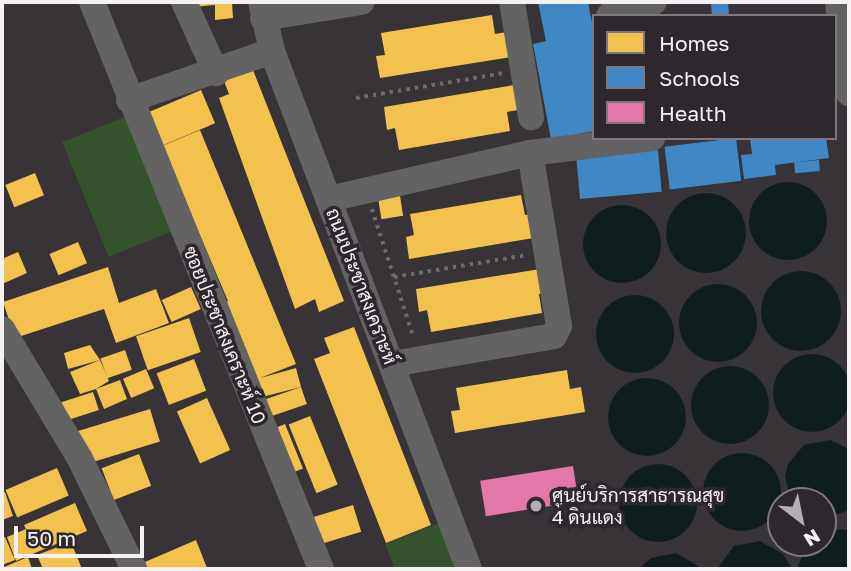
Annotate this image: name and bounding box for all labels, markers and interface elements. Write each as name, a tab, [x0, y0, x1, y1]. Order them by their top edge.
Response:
legend	[592, 14, 837, 140]
text: Homes	[659, 30, 729, 56]
text: Schools	[659, 65, 740, 91]
text: Health	[659, 100, 727, 126]
street label: ถนนประชาสงเคราะห์	[322, 205, 402, 367]
street label: ซอยประชาสงเคราะห์ 10	[179, 243, 271, 427]
place label: ศูนย์บริการสาธารณสุข 4 ดินแดง	[552, 484, 724, 528]
north arrow	[767, 487, 837, 557]
marker: ศูนย์บริการสาธารณสุข 4 ดินแดง	[526, 496, 546, 516]
scale bar	[18, 512, 147, 556]
text: 50 m	[27, 525, 76, 551]
text: N	[800, 525, 825, 552]

